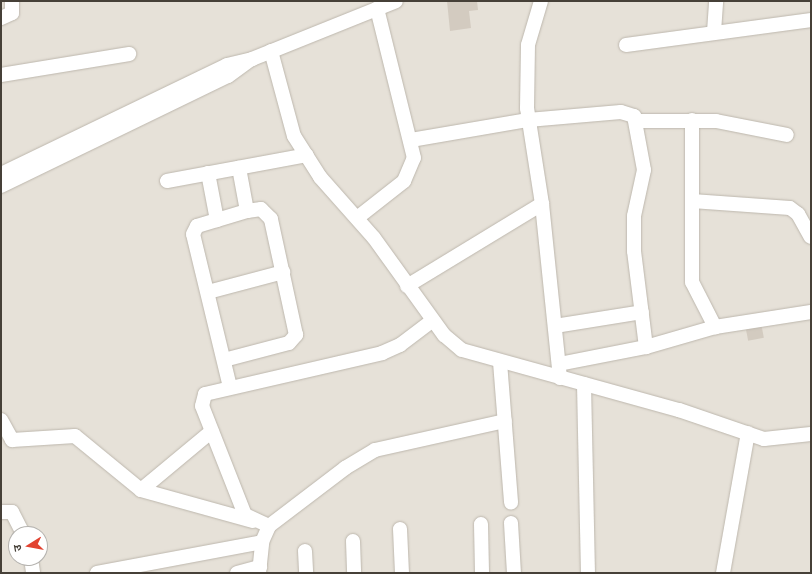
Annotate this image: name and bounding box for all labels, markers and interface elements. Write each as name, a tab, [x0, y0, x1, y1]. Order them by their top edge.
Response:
north arrow	[8, 526, 48, 566]
text: उ	[10, 544, 25, 553]

